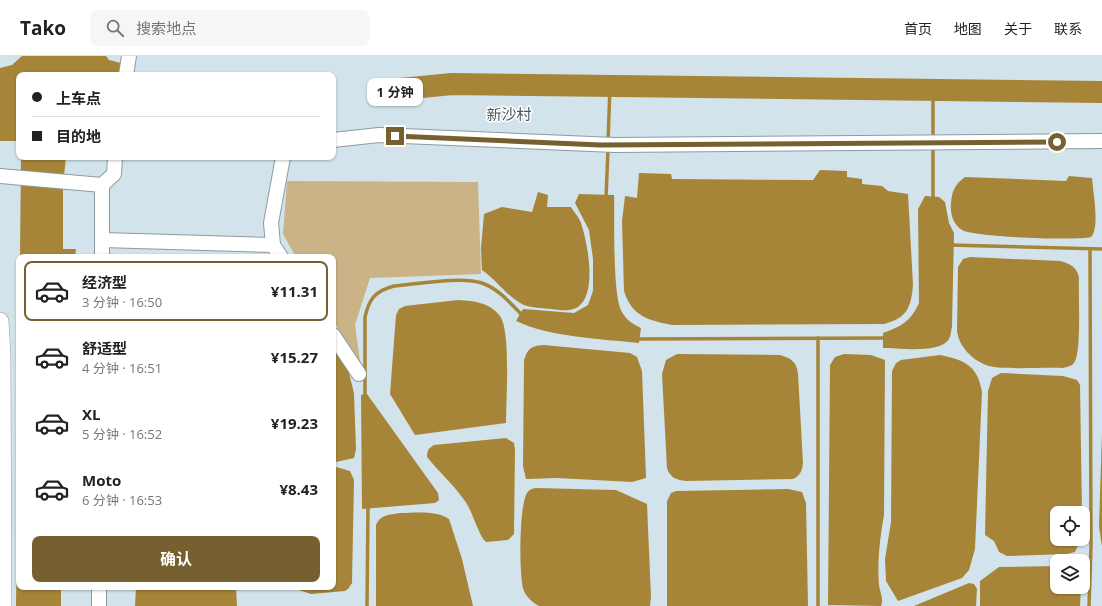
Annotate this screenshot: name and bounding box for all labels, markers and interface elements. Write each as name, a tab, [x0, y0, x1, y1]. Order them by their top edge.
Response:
search box	[90, 10, 370, 46]
text: Tako	[20, 15, 66, 41]
icon: search	[104, 17, 126, 39]
text: 搜索地点	[136, 18, 196, 38]
text: 首页	[904, 19, 932, 38]
text: 地图	[954, 19, 982, 38]
text: 关于	[1004, 19, 1032, 38]
text: 联系	[1054, 19, 1082, 38]
callout: 1 分钟	[367, 78, 423, 106]
text: 1 分钟	[377, 83, 413, 101]
text: 上车点	[56, 88, 101, 108]
district label: 新沙村	[486, 104, 532, 124]
text: 目的地	[56, 126, 101, 146]
route end	[386, 127, 404, 145]
route start	[1048, 133, 1066, 151]
text: 经济型	[82, 272, 127, 292]
icon: car	[34, 273, 70, 309]
text: ¥11.31	[271, 281, 318, 301]
text: 3 分钟 · 16:50	[82, 293, 162, 311]
text: 舒适型	[82, 338, 127, 358]
icon: car	[34, 339, 70, 375]
text: ¥15.27	[271, 347, 318, 367]
text: 4 分钟 · 16:51	[82, 359, 162, 377]
text: XL	[82, 404, 100, 424]
icon: car	[34, 405, 70, 441]
text: ¥19.23	[271, 413, 318, 433]
text: 5 分钟 · 16:52	[82, 425, 162, 443]
text: Moto	[82, 470, 121, 490]
icon: car	[34, 471, 70, 507]
text: ¥8.43	[279, 479, 318, 499]
text: 6 分钟 · 16:53	[82, 491, 162, 509]
map controls	[1050, 506, 1090, 594]
button: locate	[1050, 506, 1090, 546]
button: 确认	[32, 536, 320, 582]
button: layers	[1050, 554, 1090, 594]

